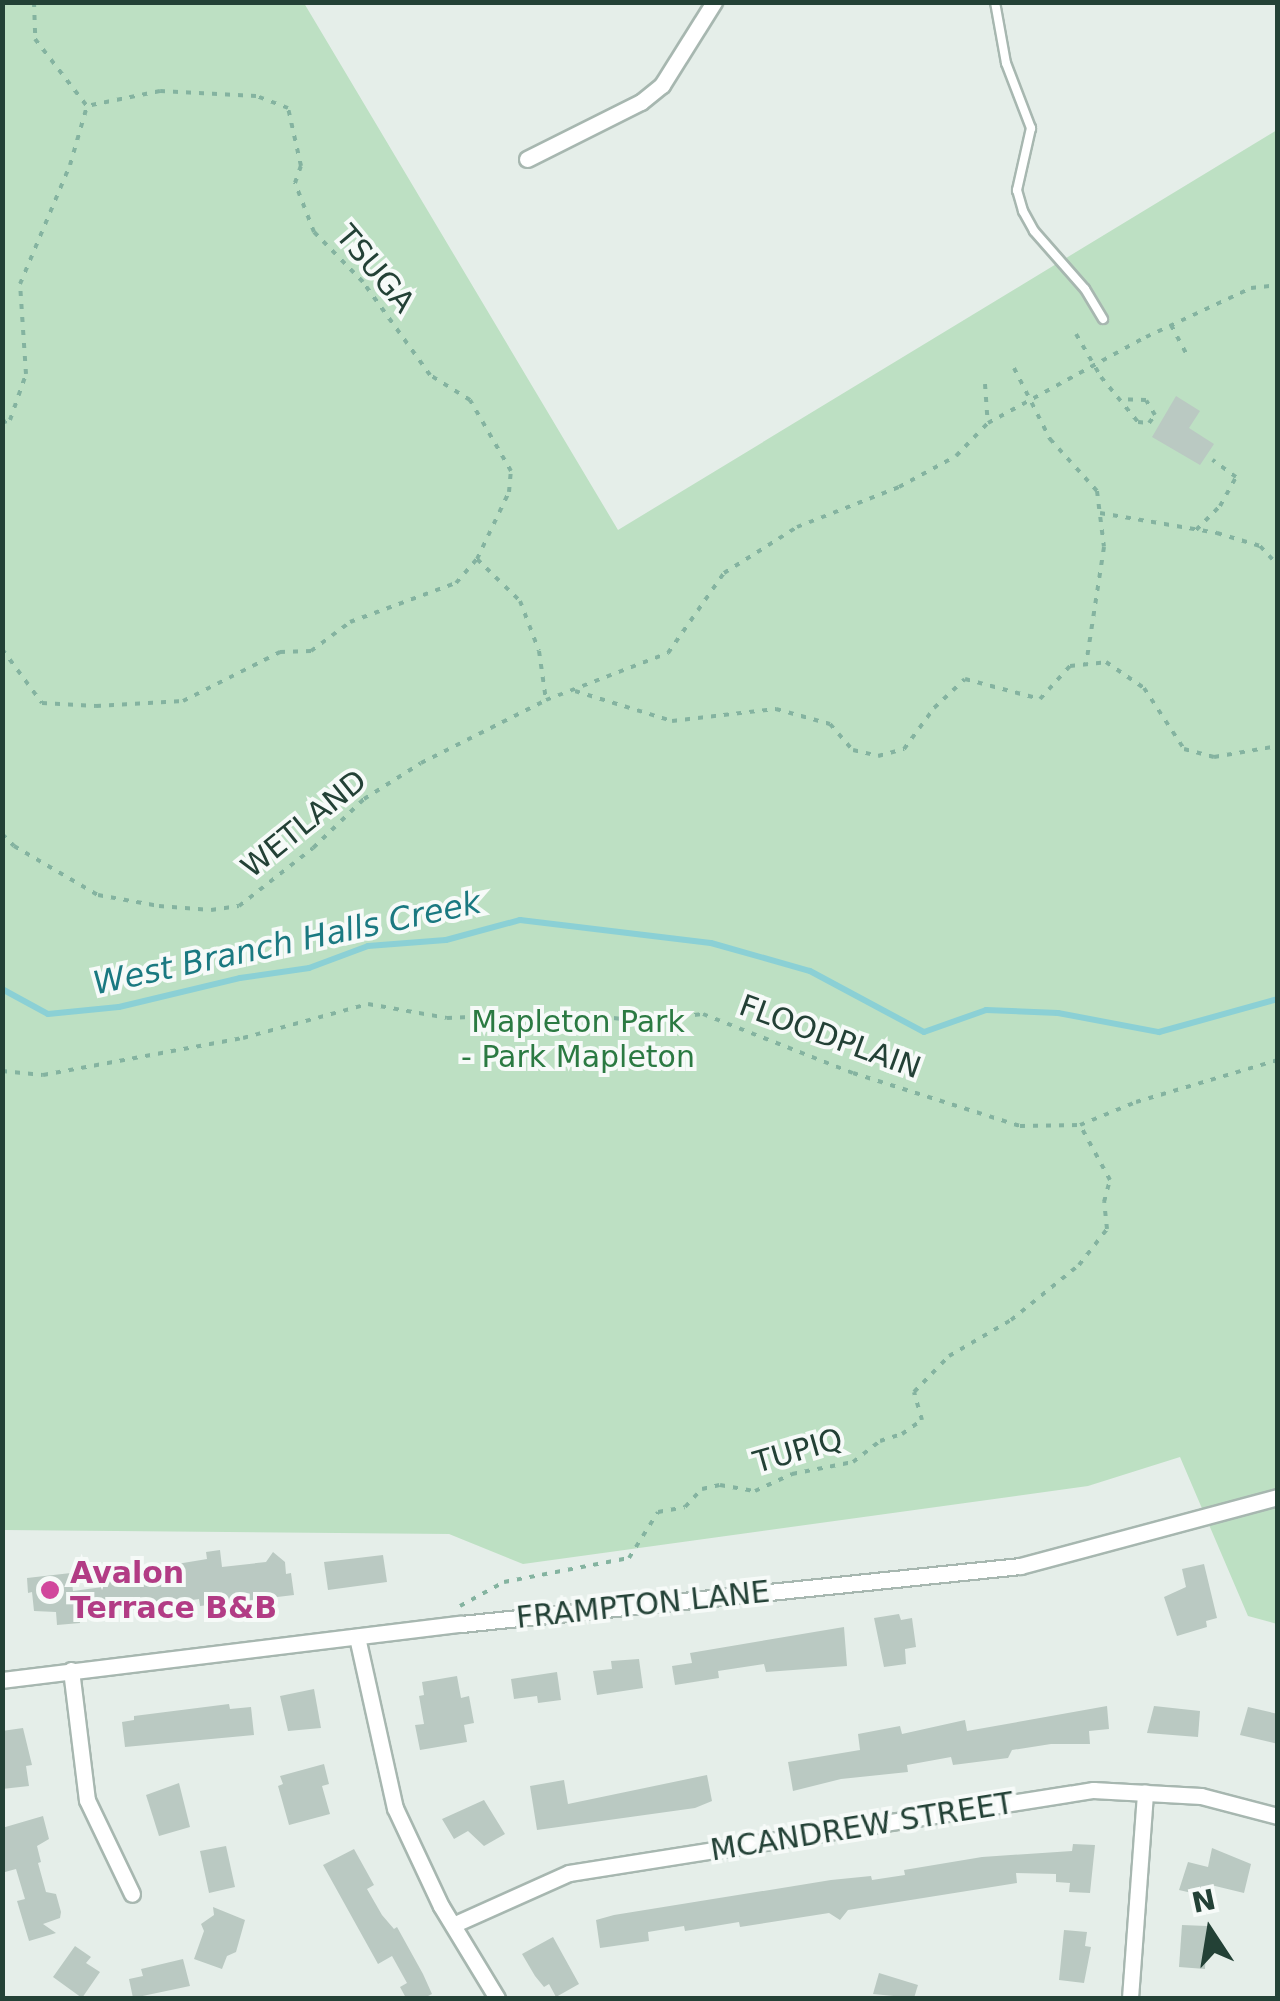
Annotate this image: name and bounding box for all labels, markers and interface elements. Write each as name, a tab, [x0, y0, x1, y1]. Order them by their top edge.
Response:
street label: TSUGA	[328, 218, 422, 320]
street label: WETLAND	[234, 763, 374, 885]
water label: West Branch Halls Creek	[90, 883, 484, 1003]
street label: FLOODPLAIN	[734, 988, 926, 1086]
park label: Mapleton Park - Park Mapleton	[461, 1004, 695, 1074]
street label: TUPIQ	[749, 1421, 847, 1481]
place label: Avalon Terrace B&B	[70, 1555, 277, 1626]
street label: FRAMPTON LANE	[515, 1574, 771, 1636]
marker: Avalon Terrace B&B	[39, 1579, 61, 1601]
street label: MCANDREW STREET	[708, 1785, 1016, 1869]
north arrow	[1160, 1881, 1260, 1981]
text: N	[1189, 1883, 1219, 1920]

